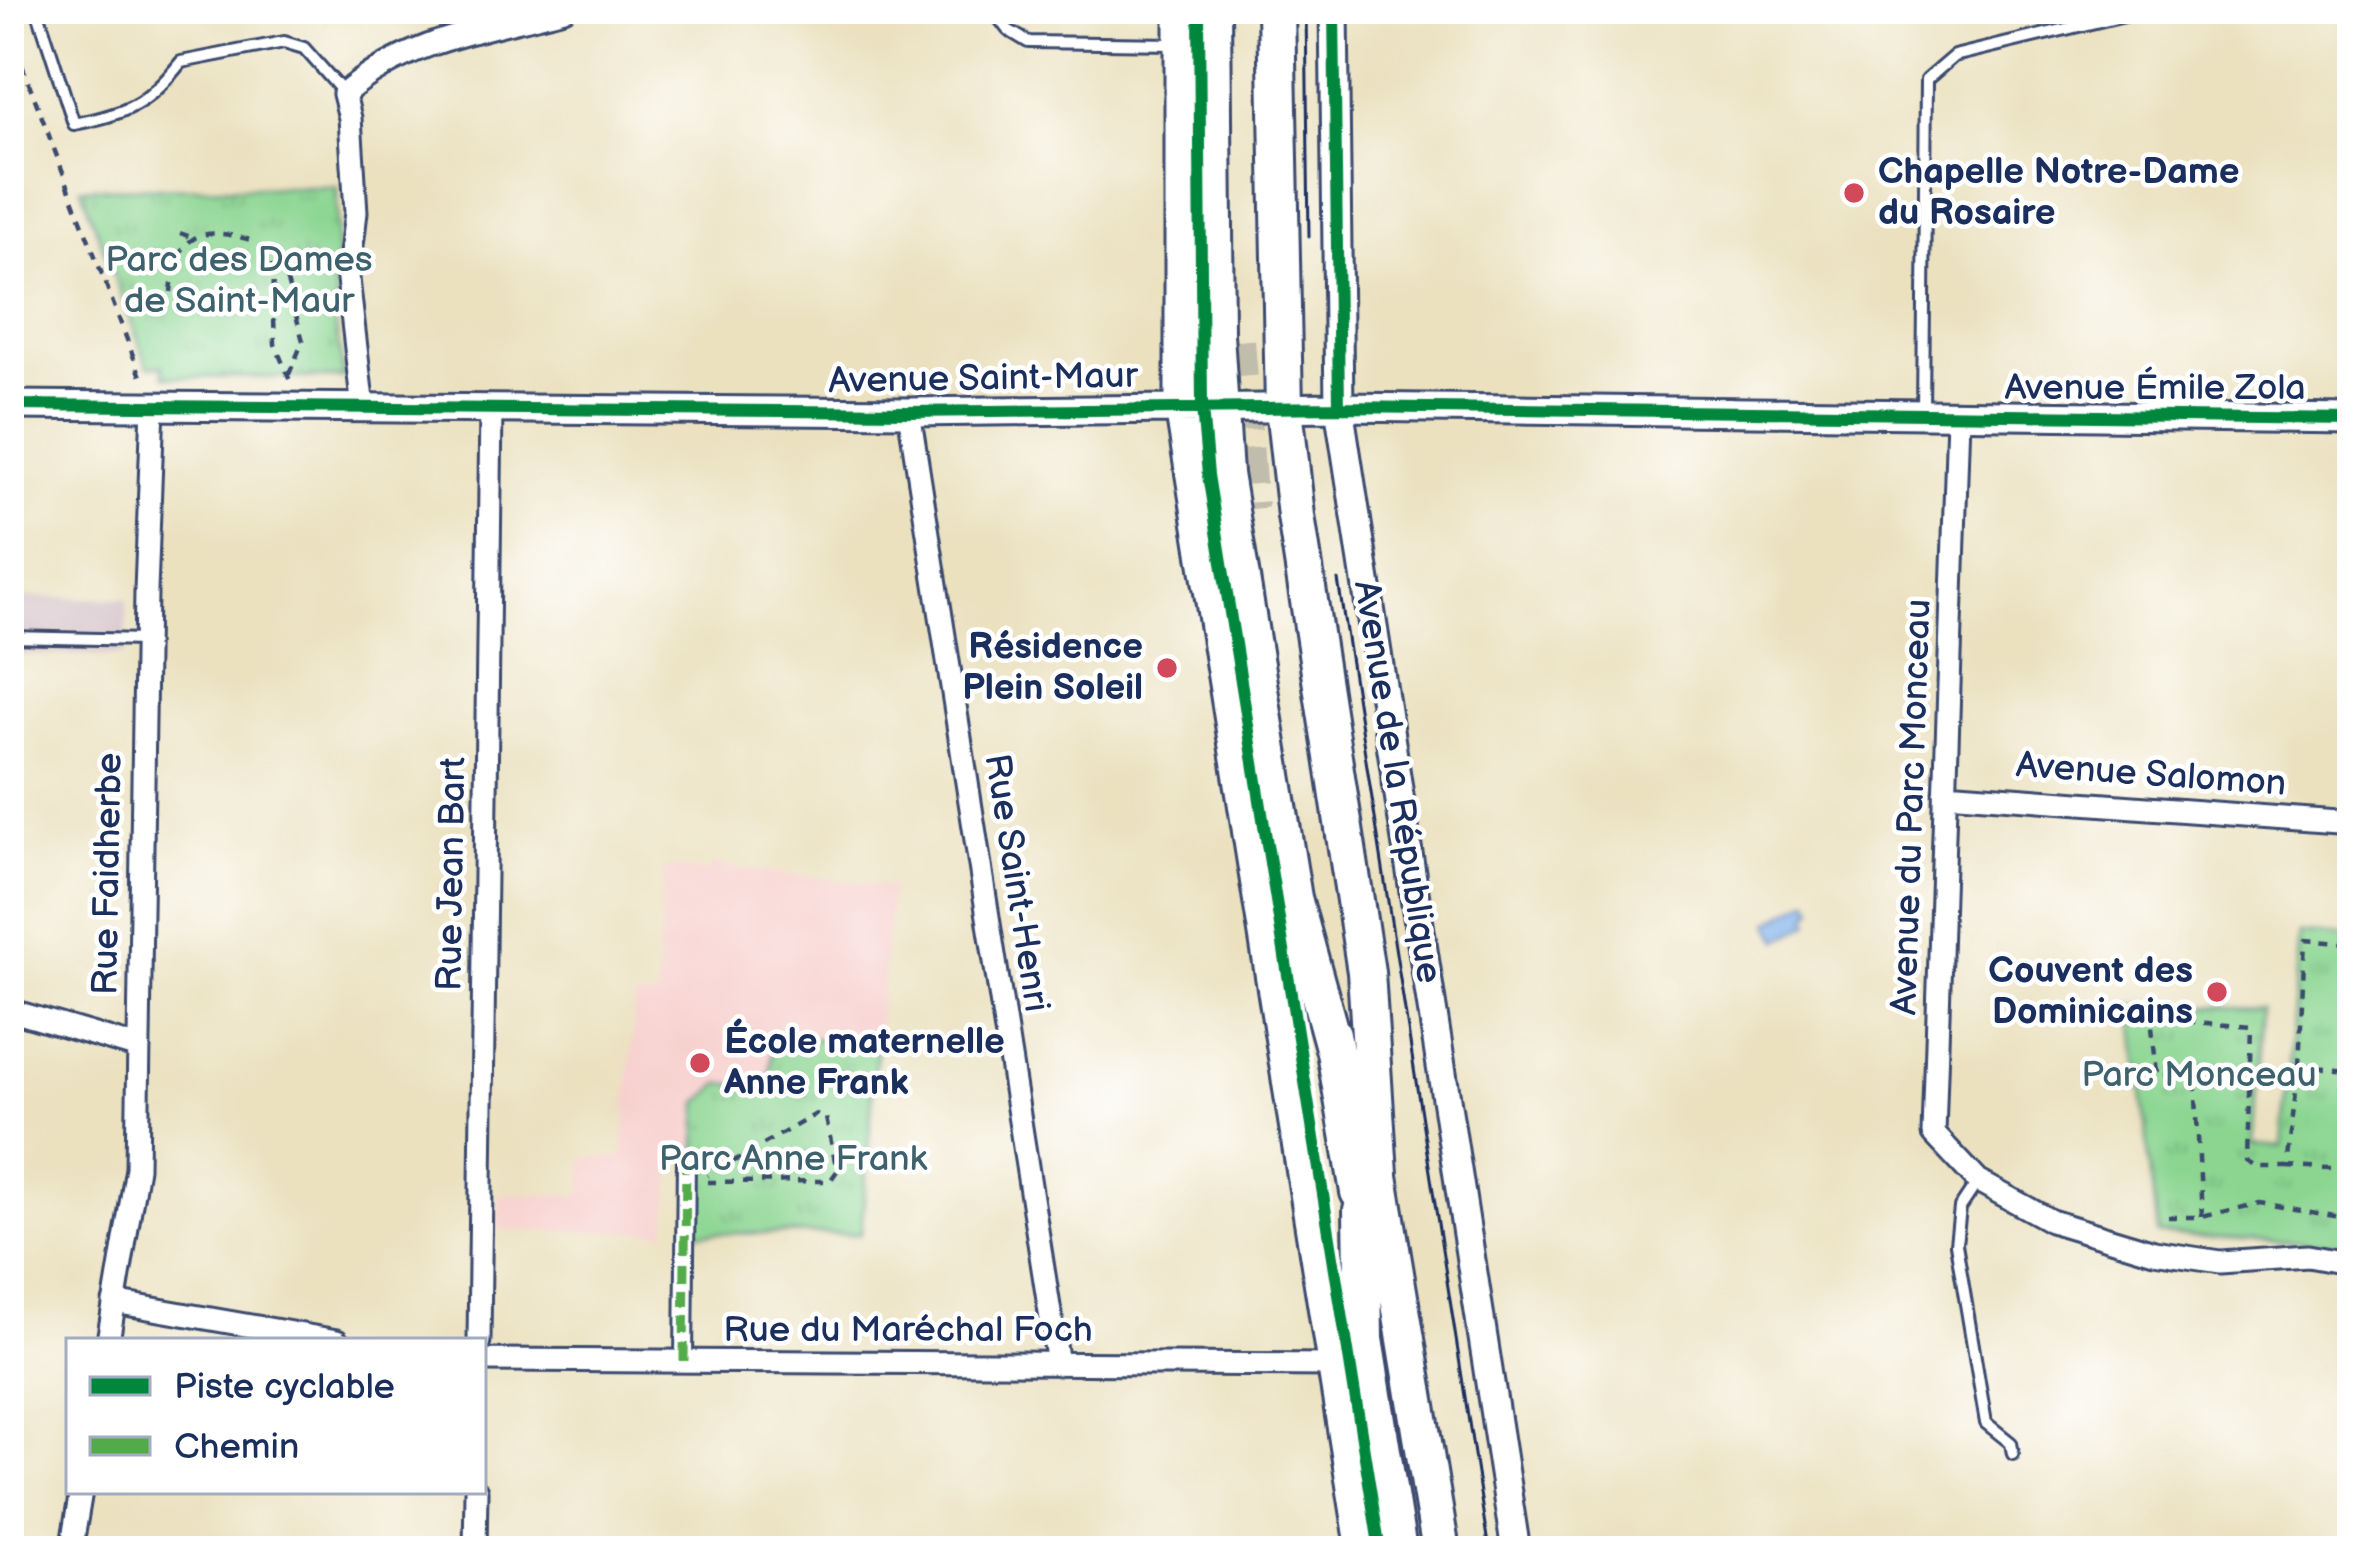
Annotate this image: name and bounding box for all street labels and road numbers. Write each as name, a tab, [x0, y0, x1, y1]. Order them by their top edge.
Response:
street label: Avenue Saint-Maur	[828, 355, 1139, 403]
street label: Avenue Émile Zola	[2004, 366, 2306, 410]
street label: Avenue de la République	[1344, 578, 1450, 986]
street label: Avenue du Parc Monceau	[1883, 598, 1941, 1016]
street label: Avenue Salomon	[2014, 744, 2288, 806]
street label: Rue Saint-Henri	[974, 751, 1058, 1015]
street label: Rue Faidherbe	[84, 752, 132, 996]
street label: Rue Jean Bart	[428, 757, 476, 991]
street label: Rue du Maréchal Foch	[723, 1309, 1093, 1352]

